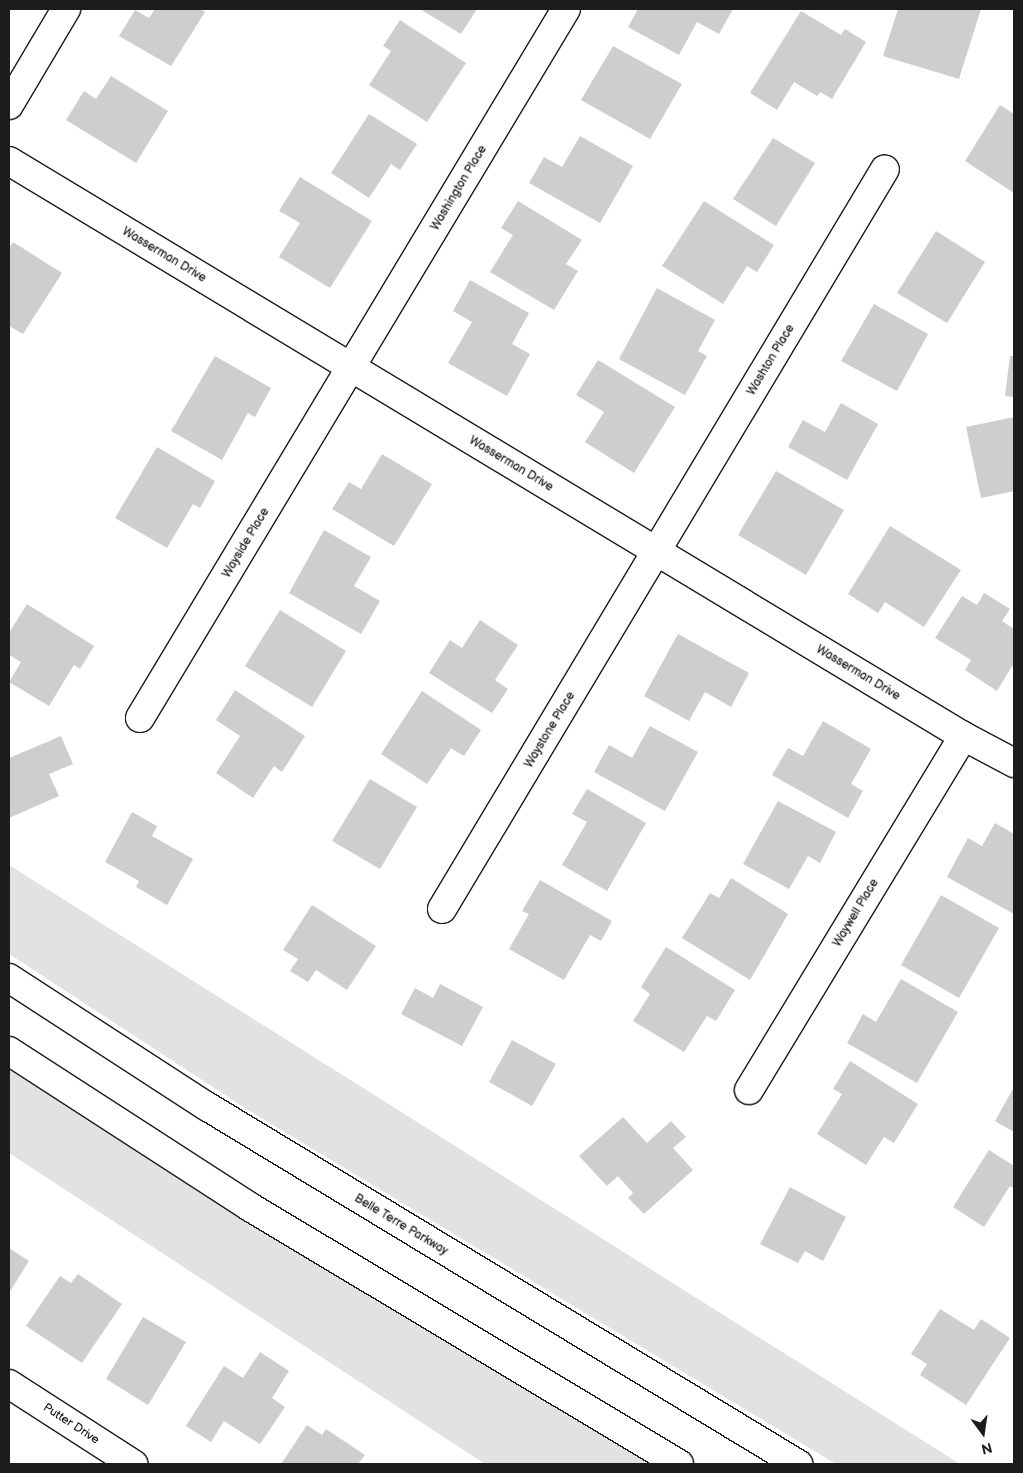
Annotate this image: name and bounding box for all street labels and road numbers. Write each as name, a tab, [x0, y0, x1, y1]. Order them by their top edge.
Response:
street label: Washington Place	[428, 143, 490, 233]
street label: Wasserman Drive	[119, 224, 209, 286]
street label: Washton Place	[744, 322, 798, 398]
street label: Wasserman Drive	[466, 433, 556, 495]
street label: Wayside Place	[220, 506, 272, 580]
street label: Wasserman Drive	[813, 642, 903, 704]
street label: Waystone Place	[522, 689, 578, 771]
street label: Waywell Place	[830, 876, 882, 950]
street label: Belle Terre Parkway	[351, 1191, 451, 1259]
street label: Putter Drive	[40, 1400, 102, 1448]

